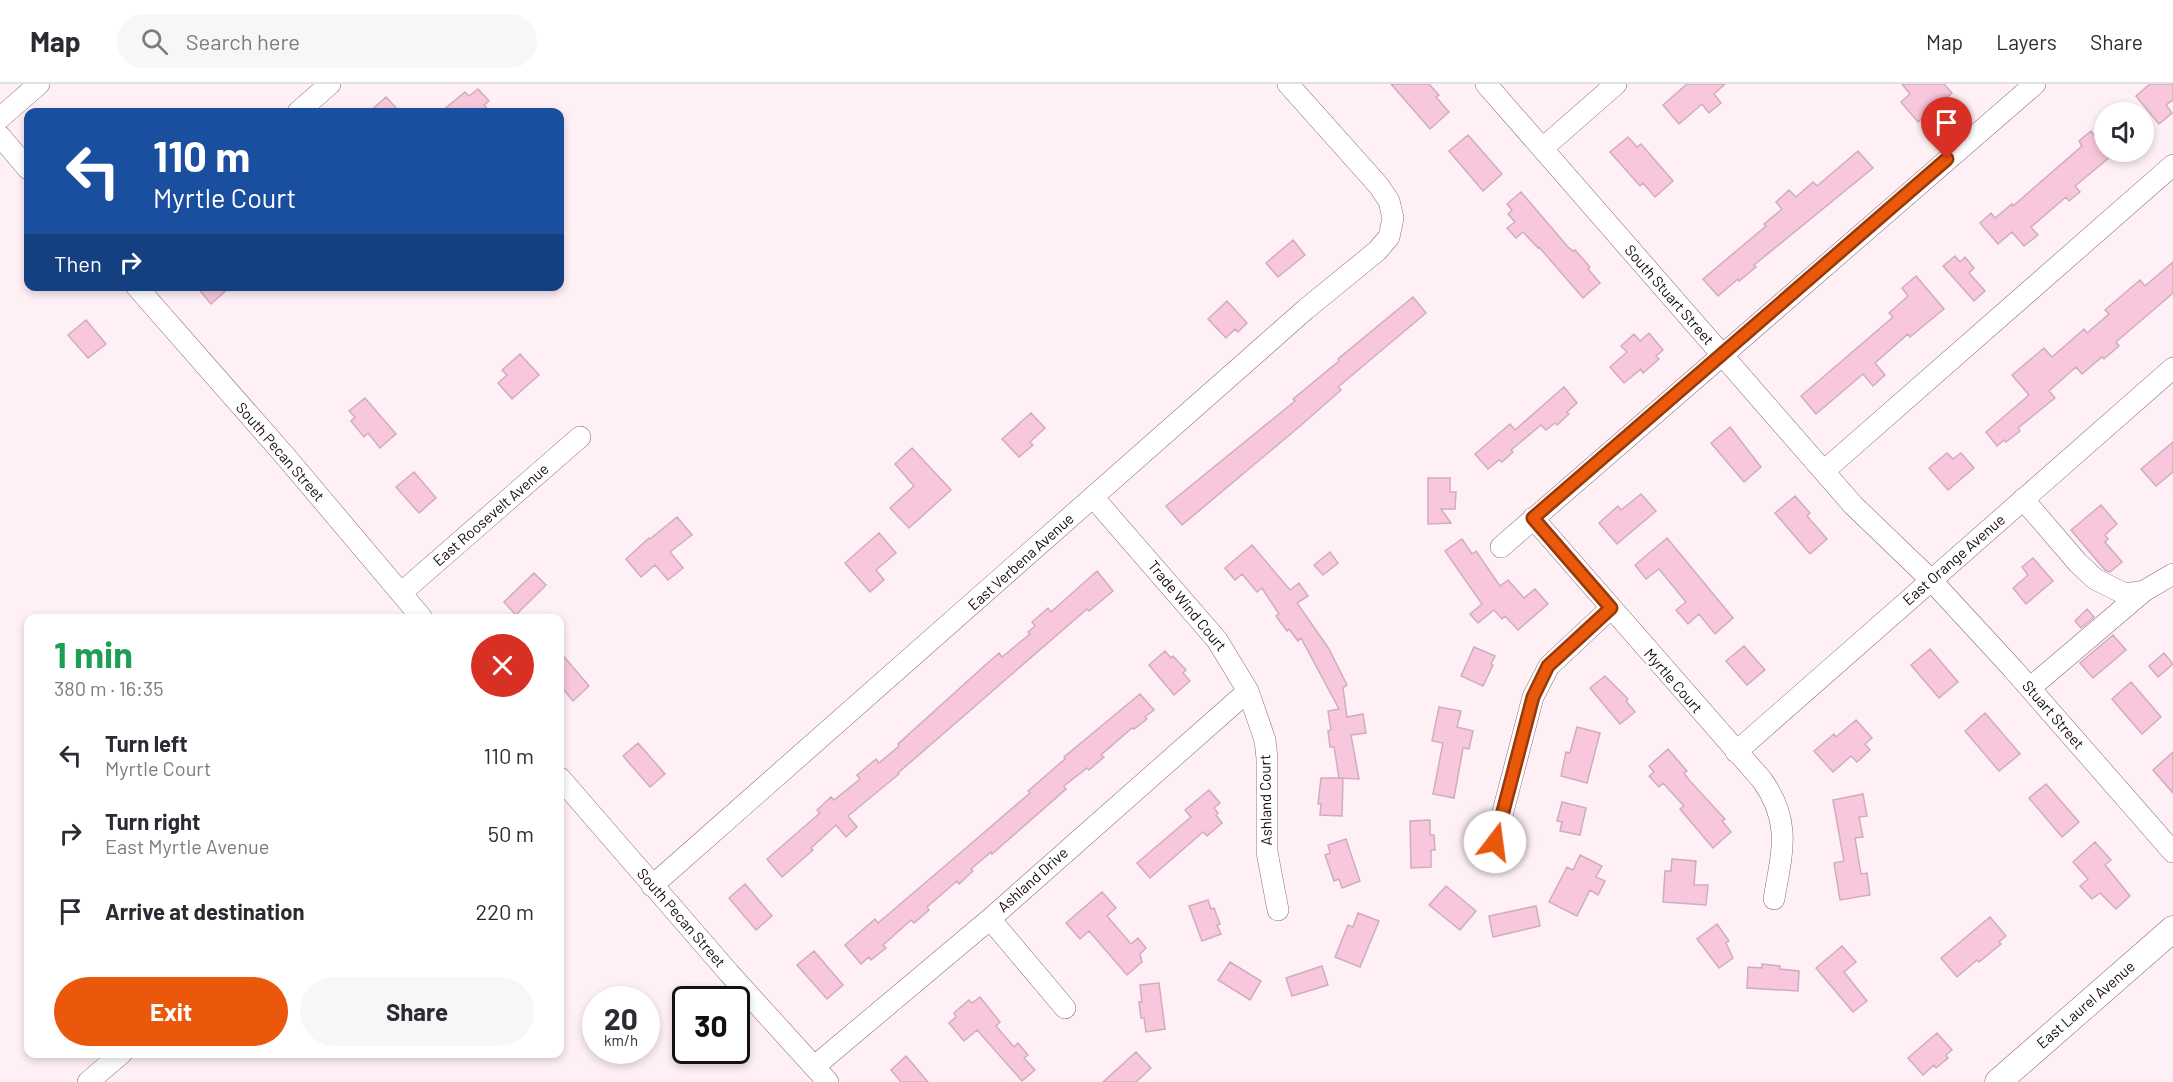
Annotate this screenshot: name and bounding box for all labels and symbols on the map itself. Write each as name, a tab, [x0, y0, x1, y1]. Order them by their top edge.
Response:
pin	[1921, 97, 1972, 159]
street label: South Stuart Street	[1621, 241, 1718, 348]
street label: South Pecan Street	[233, 398, 329, 505]
street label: East Roosevelt Avenue	[429, 459, 552, 569]
street label: East Verbena Avenue	[964, 509, 1077, 614]
street label: East Orange Avenue	[1899, 510, 2008, 609]
street label: Trade Wind Court	[1145, 556, 1231, 654]
street label: Myrtle Court	[1641, 644, 1707, 716]
street label: Stuart Street	[2019, 676, 2088, 752]
street label: Ashland Court	[1255, 754, 1275, 846]
position arrow	[1463, 810, 1527, 874]
street label: Ashland Drive	[994, 843, 1071, 915]
street label: South Pecan Street	[634, 864, 730, 971]
street label: East Laurel Avenue	[2033, 957, 2138, 1052]
speed limit sign: 30	[672, 986, 750, 1064]

